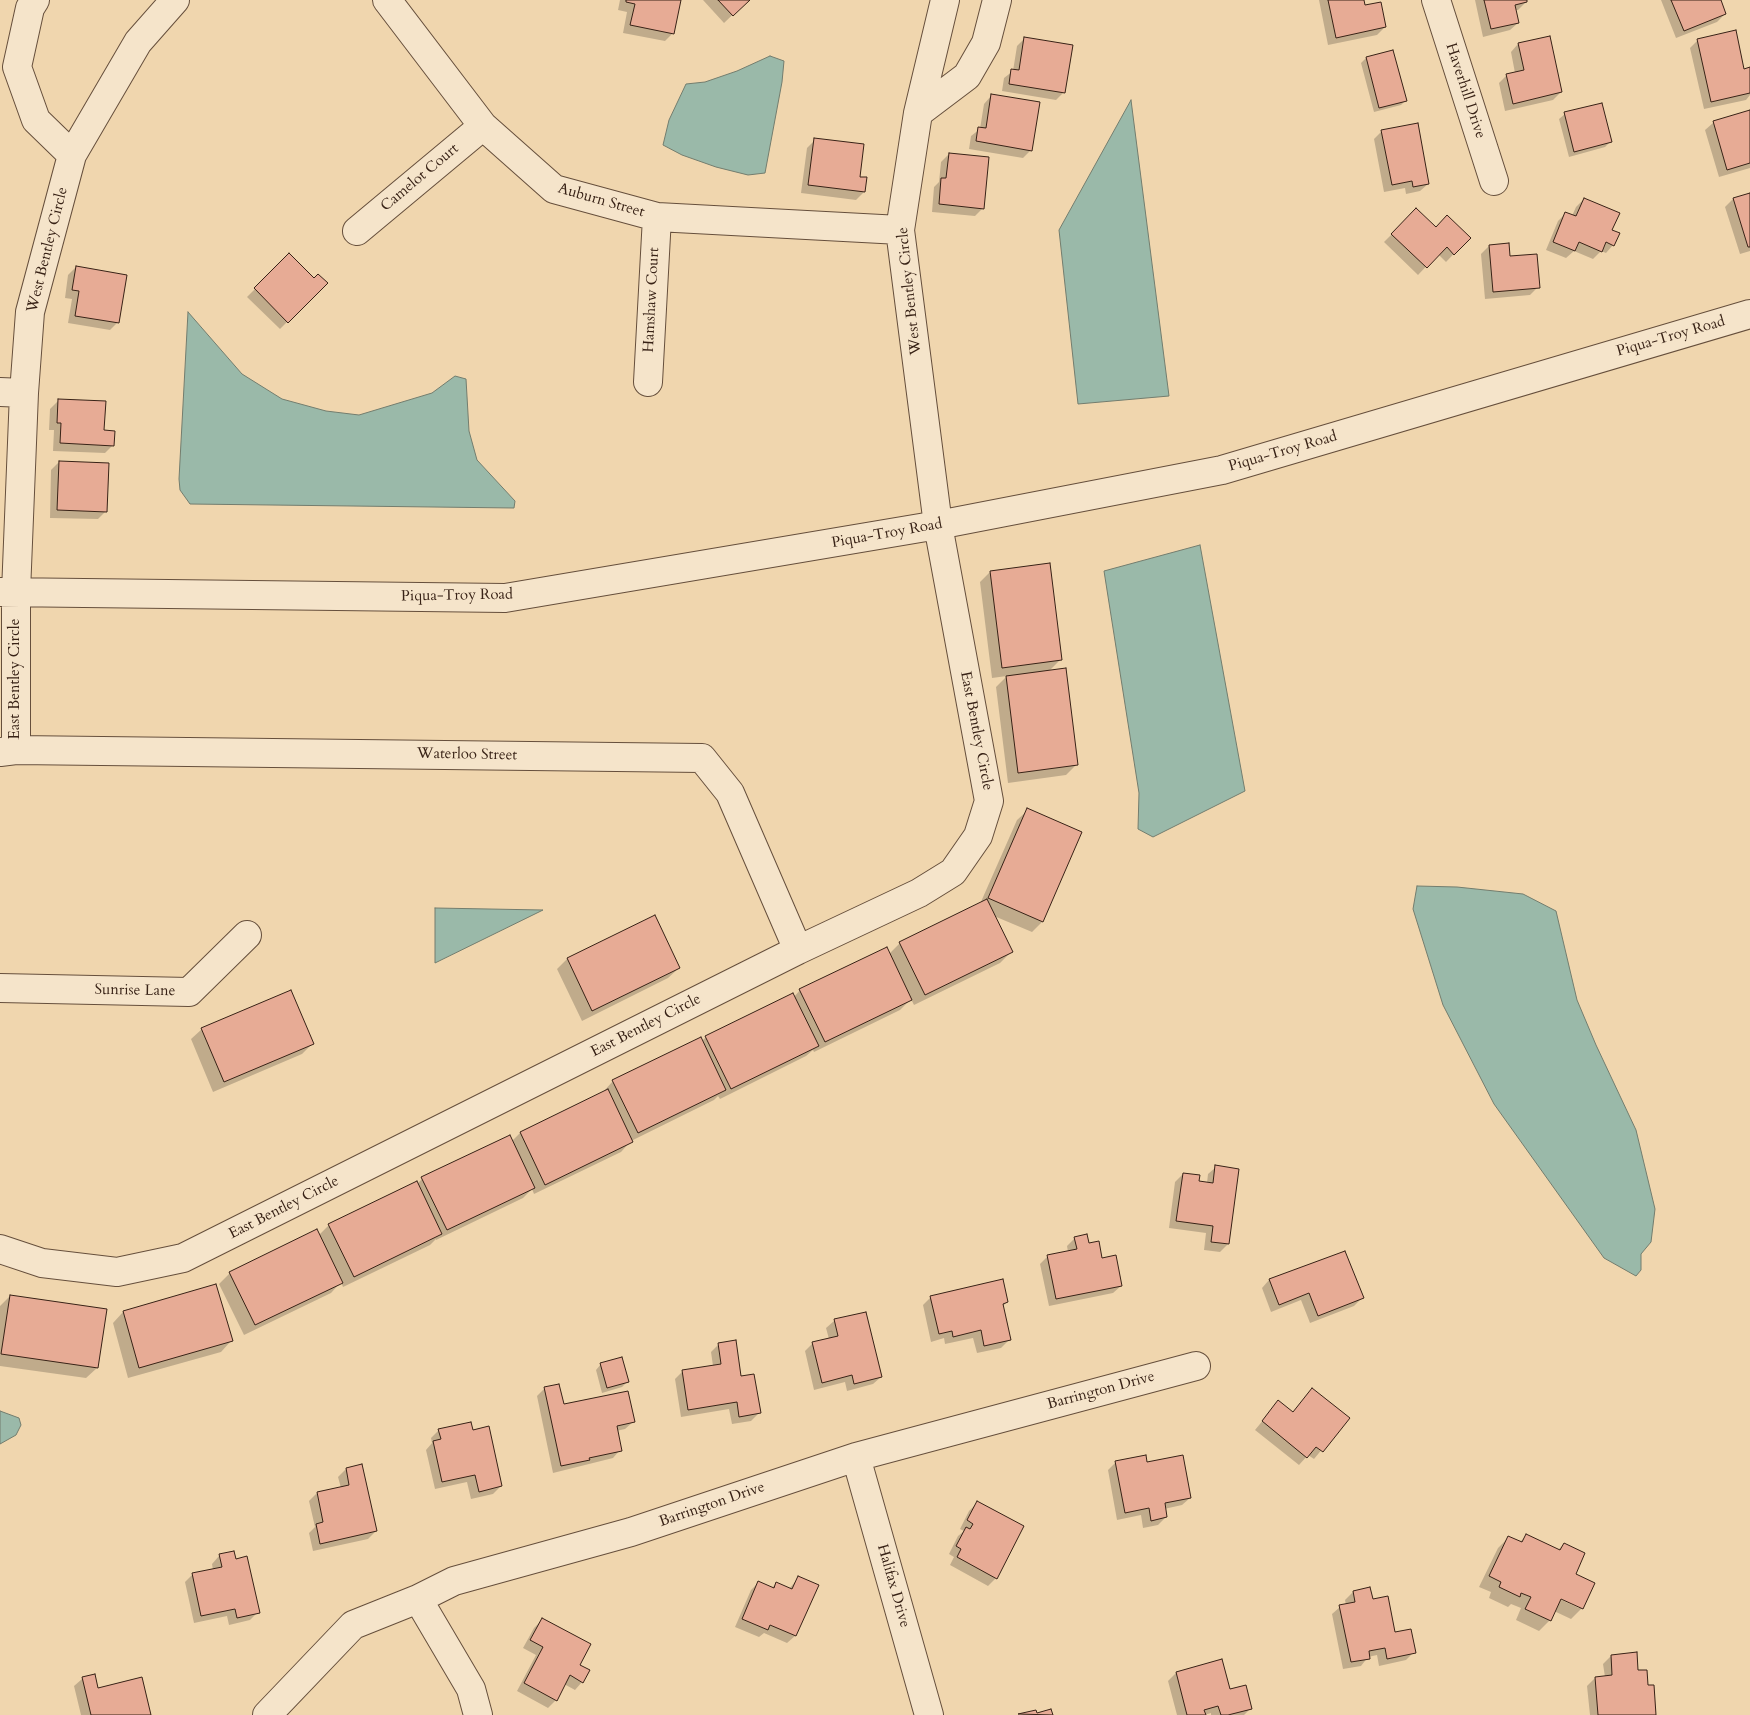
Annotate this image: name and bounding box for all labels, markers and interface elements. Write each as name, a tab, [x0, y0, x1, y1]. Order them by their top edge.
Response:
street label: Haverhill Drive	[1441, 41, 1489, 141]
street label: Camelot Court	[377, 140, 463, 216]
street label: Auburn Street	[556, 180, 646, 222]
street label: West Bentley Circle	[24, 185, 72, 315]
street label: West Bentley Circle	[894, 226, 926, 356]
street label: Hamshaw Court	[640, 247, 664, 353]
street label: Piqua-Troy Road	[1615, 313, 1727, 361]
street label: Piqua-Troy Road	[1227, 428, 1339, 476]
street label: Piqua-Troy Road	[830, 515, 944, 553]
street label: Piqua-Troy Road	[401, 586, 513, 606]
street label: East Bentley Circle	[7, 618, 25, 740]
street label: East Bentley Circle	[956, 670, 996, 792]
street label: Waterloo Street	[417, 745, 517, 765]
street label: Sunrise Lane	[94, 981, 176, 1001]
street label: East Bentley Circle	[588, 991, 704, 1061]
street label: East Bentley Circle	[226, 1173, 342, 1243]
street label: Barrington Drive	[1045, 1368, 1157, 1414]
street label: Barrington Drive	[657, 1479, 767, 1531]
street label: Halifax Drive	[873, 1542, 913, 1630]

